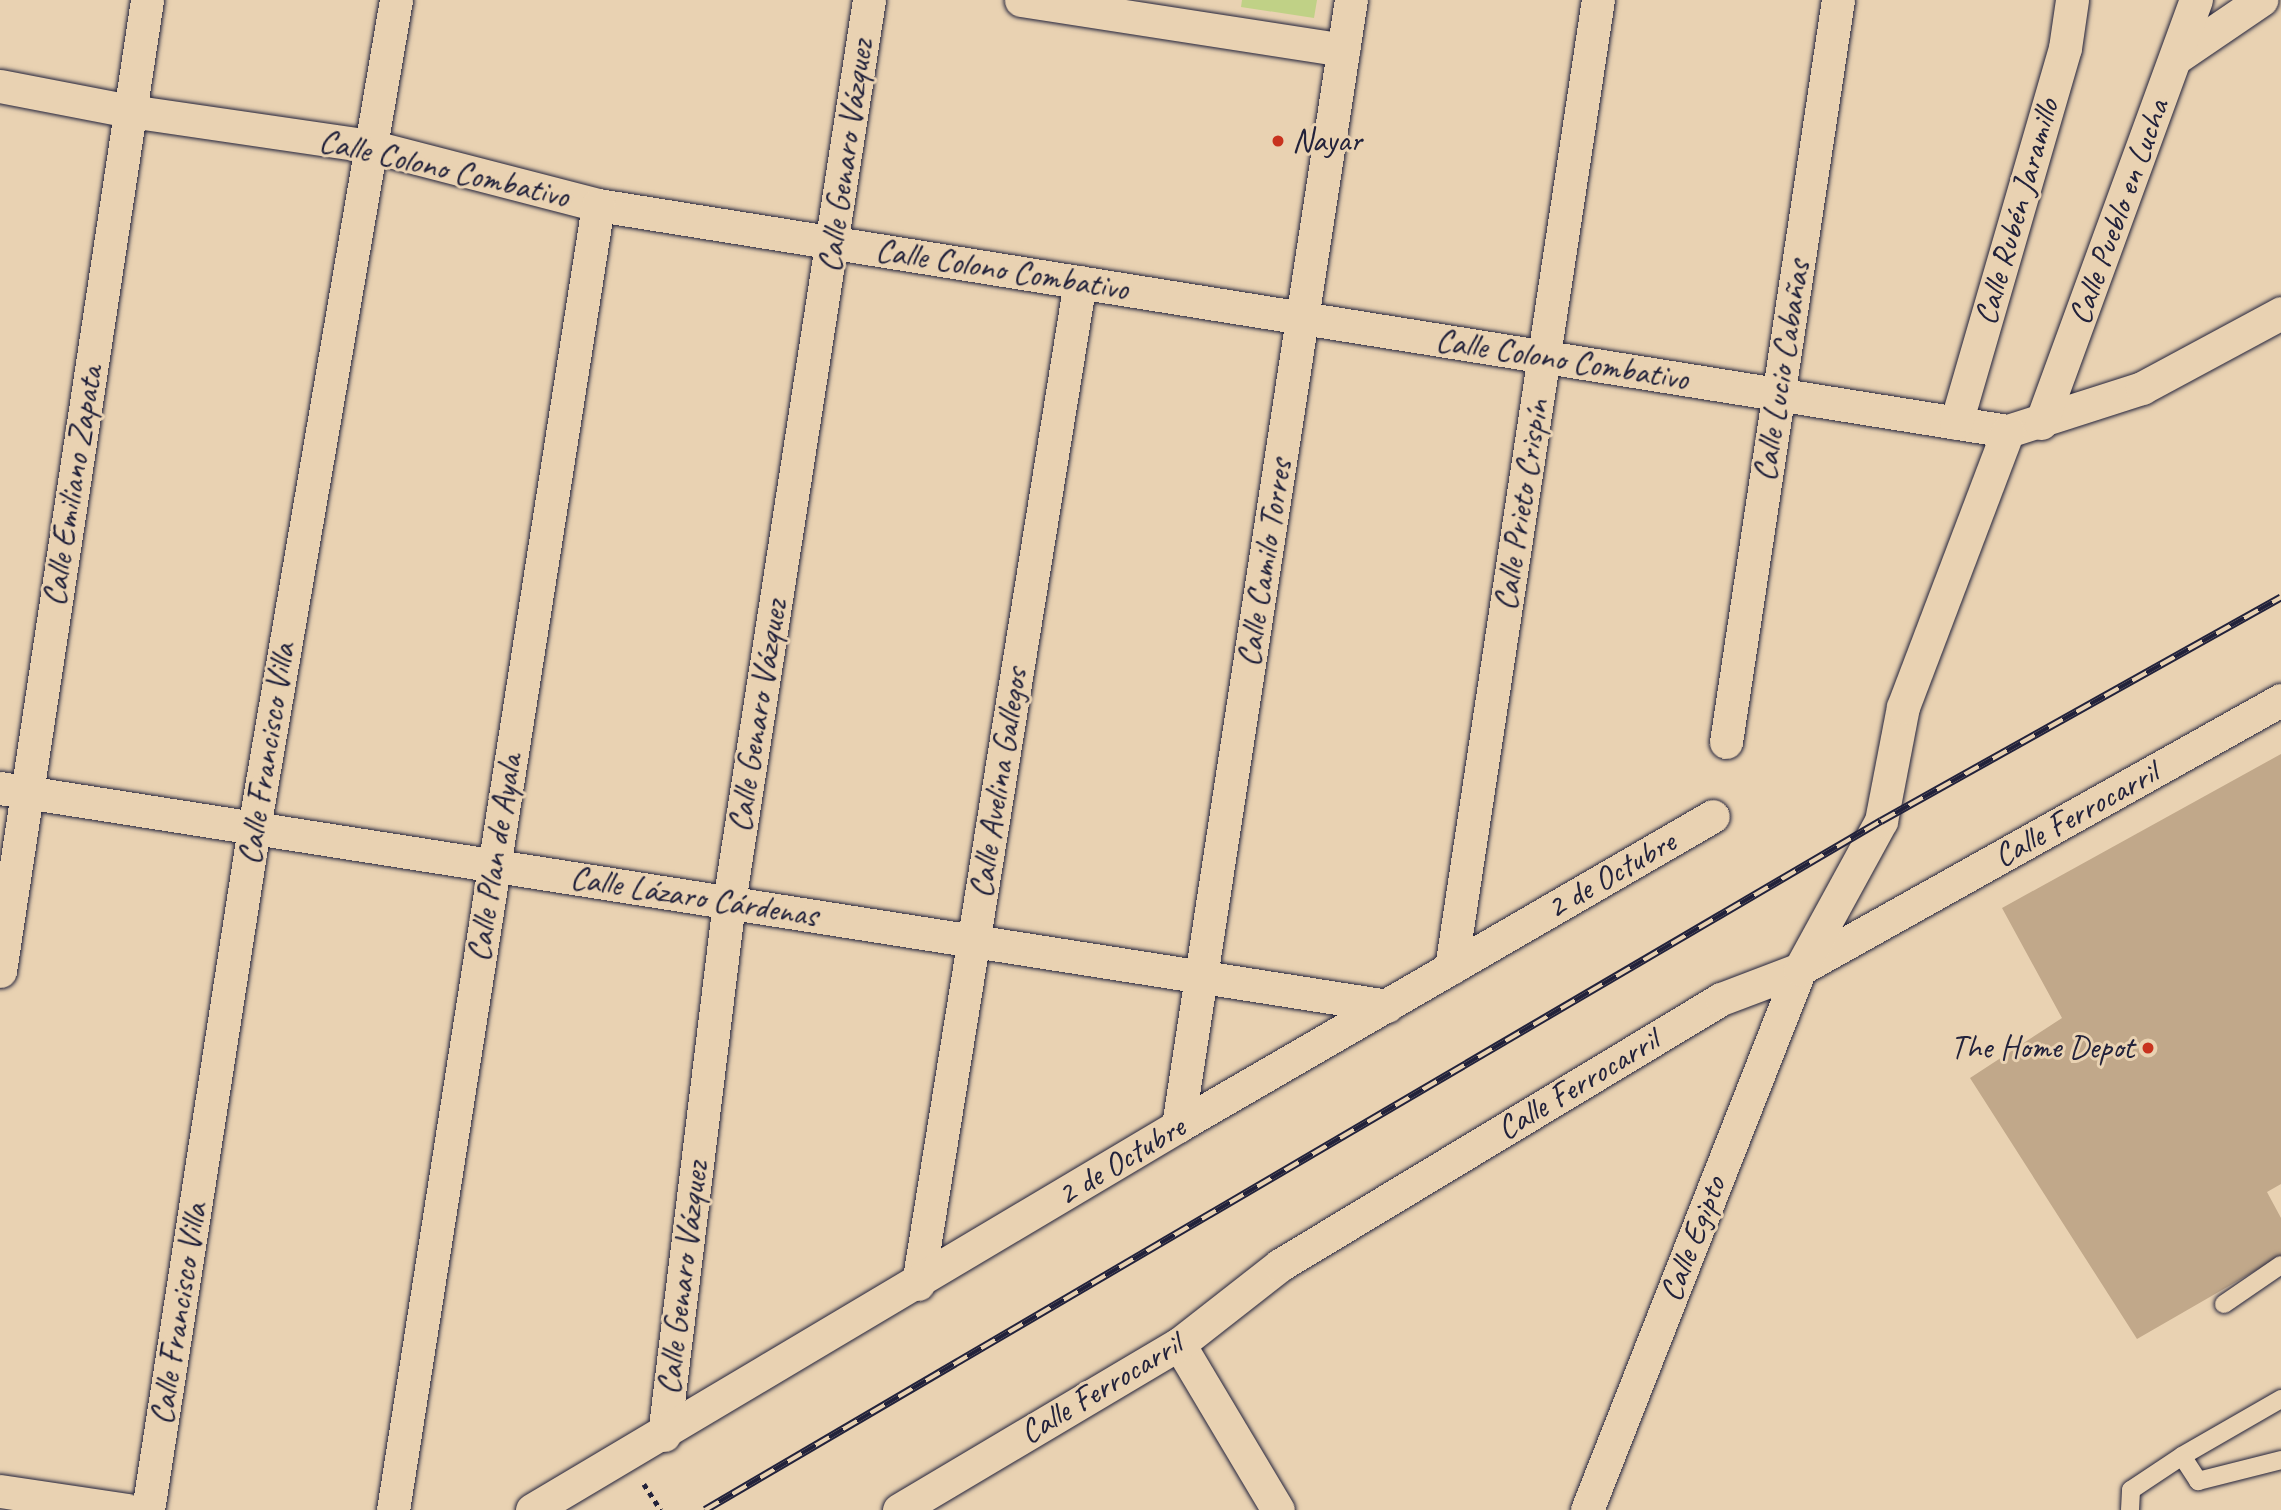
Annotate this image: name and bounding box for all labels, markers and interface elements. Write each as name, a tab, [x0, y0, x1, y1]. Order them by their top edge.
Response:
street label: Calle Genaro Vázquez	[810, 38, 882, 274]
street label: Calle Rubén Jaramillo	[1966, 94, 2068, 330]
street label: Calle Pueblo en Lucha	[2060, 95, 2178, 329]
street label: Calle Colono Combativo	[317, 121, 571, 217]
place label: Nayar	[1292, 121, 1362, 161]
marker: Nayar	[1270, 133, 1286, 149]
street label: Calle Colono Combativo	[875, 231, 1129, 309]
street label: Calle Lucio Cabañas	[1745, 259, 1819, 483]
street label: Calle Colono Combativo	[1435, 321, 1689, 399]
street label: Calle Emiliano Zapata	[34, 363, 112, 609]
street label: Calle Prieto Crispín	[1486, 397, 1558, 613]
street label: Calle Camilo Torres	[1229, 457, 1301, 669]
street label: Calle Genaro Vázquez	[720, 598, 796, 834]
street label: Calle Francisco Villa	[230, 641, 304, 867]
street label: Calle Avelina Gallegos	[961, 665, 1037, 901]
street label: Calle Plan de Ayala	[459, 751, 531, 965]
street label: Calle Ferrocarril	[1987, 754, 2165, 876]
street label: 2 de Octubre	[1539, 822, 1683, 928]
street label: Calle Lázaro Cárdenas	[568, 858, 820, 936]
street label: Calle Ferrocarril	[1490, 1021, 1666, 1149]
place label: The Home Depot	[1952, 1028, 2134, 1068]
marker: The Home Depot	[2140, 1040, 2156, 1056]
street label: 2 de Octubre	[1050, 1107, 1192, 1215]
street label: Calle Genaro Vázquez	[649, 1160, 717, 1396]
street label: Calle Egipto	[1651, 1171, 1735, 1307]
street label: Calle Francisco Villa	[142, 1201, 216, 1427]
street label: Calle Ferrocarril	[1013, 1325, 1189, 1453]

